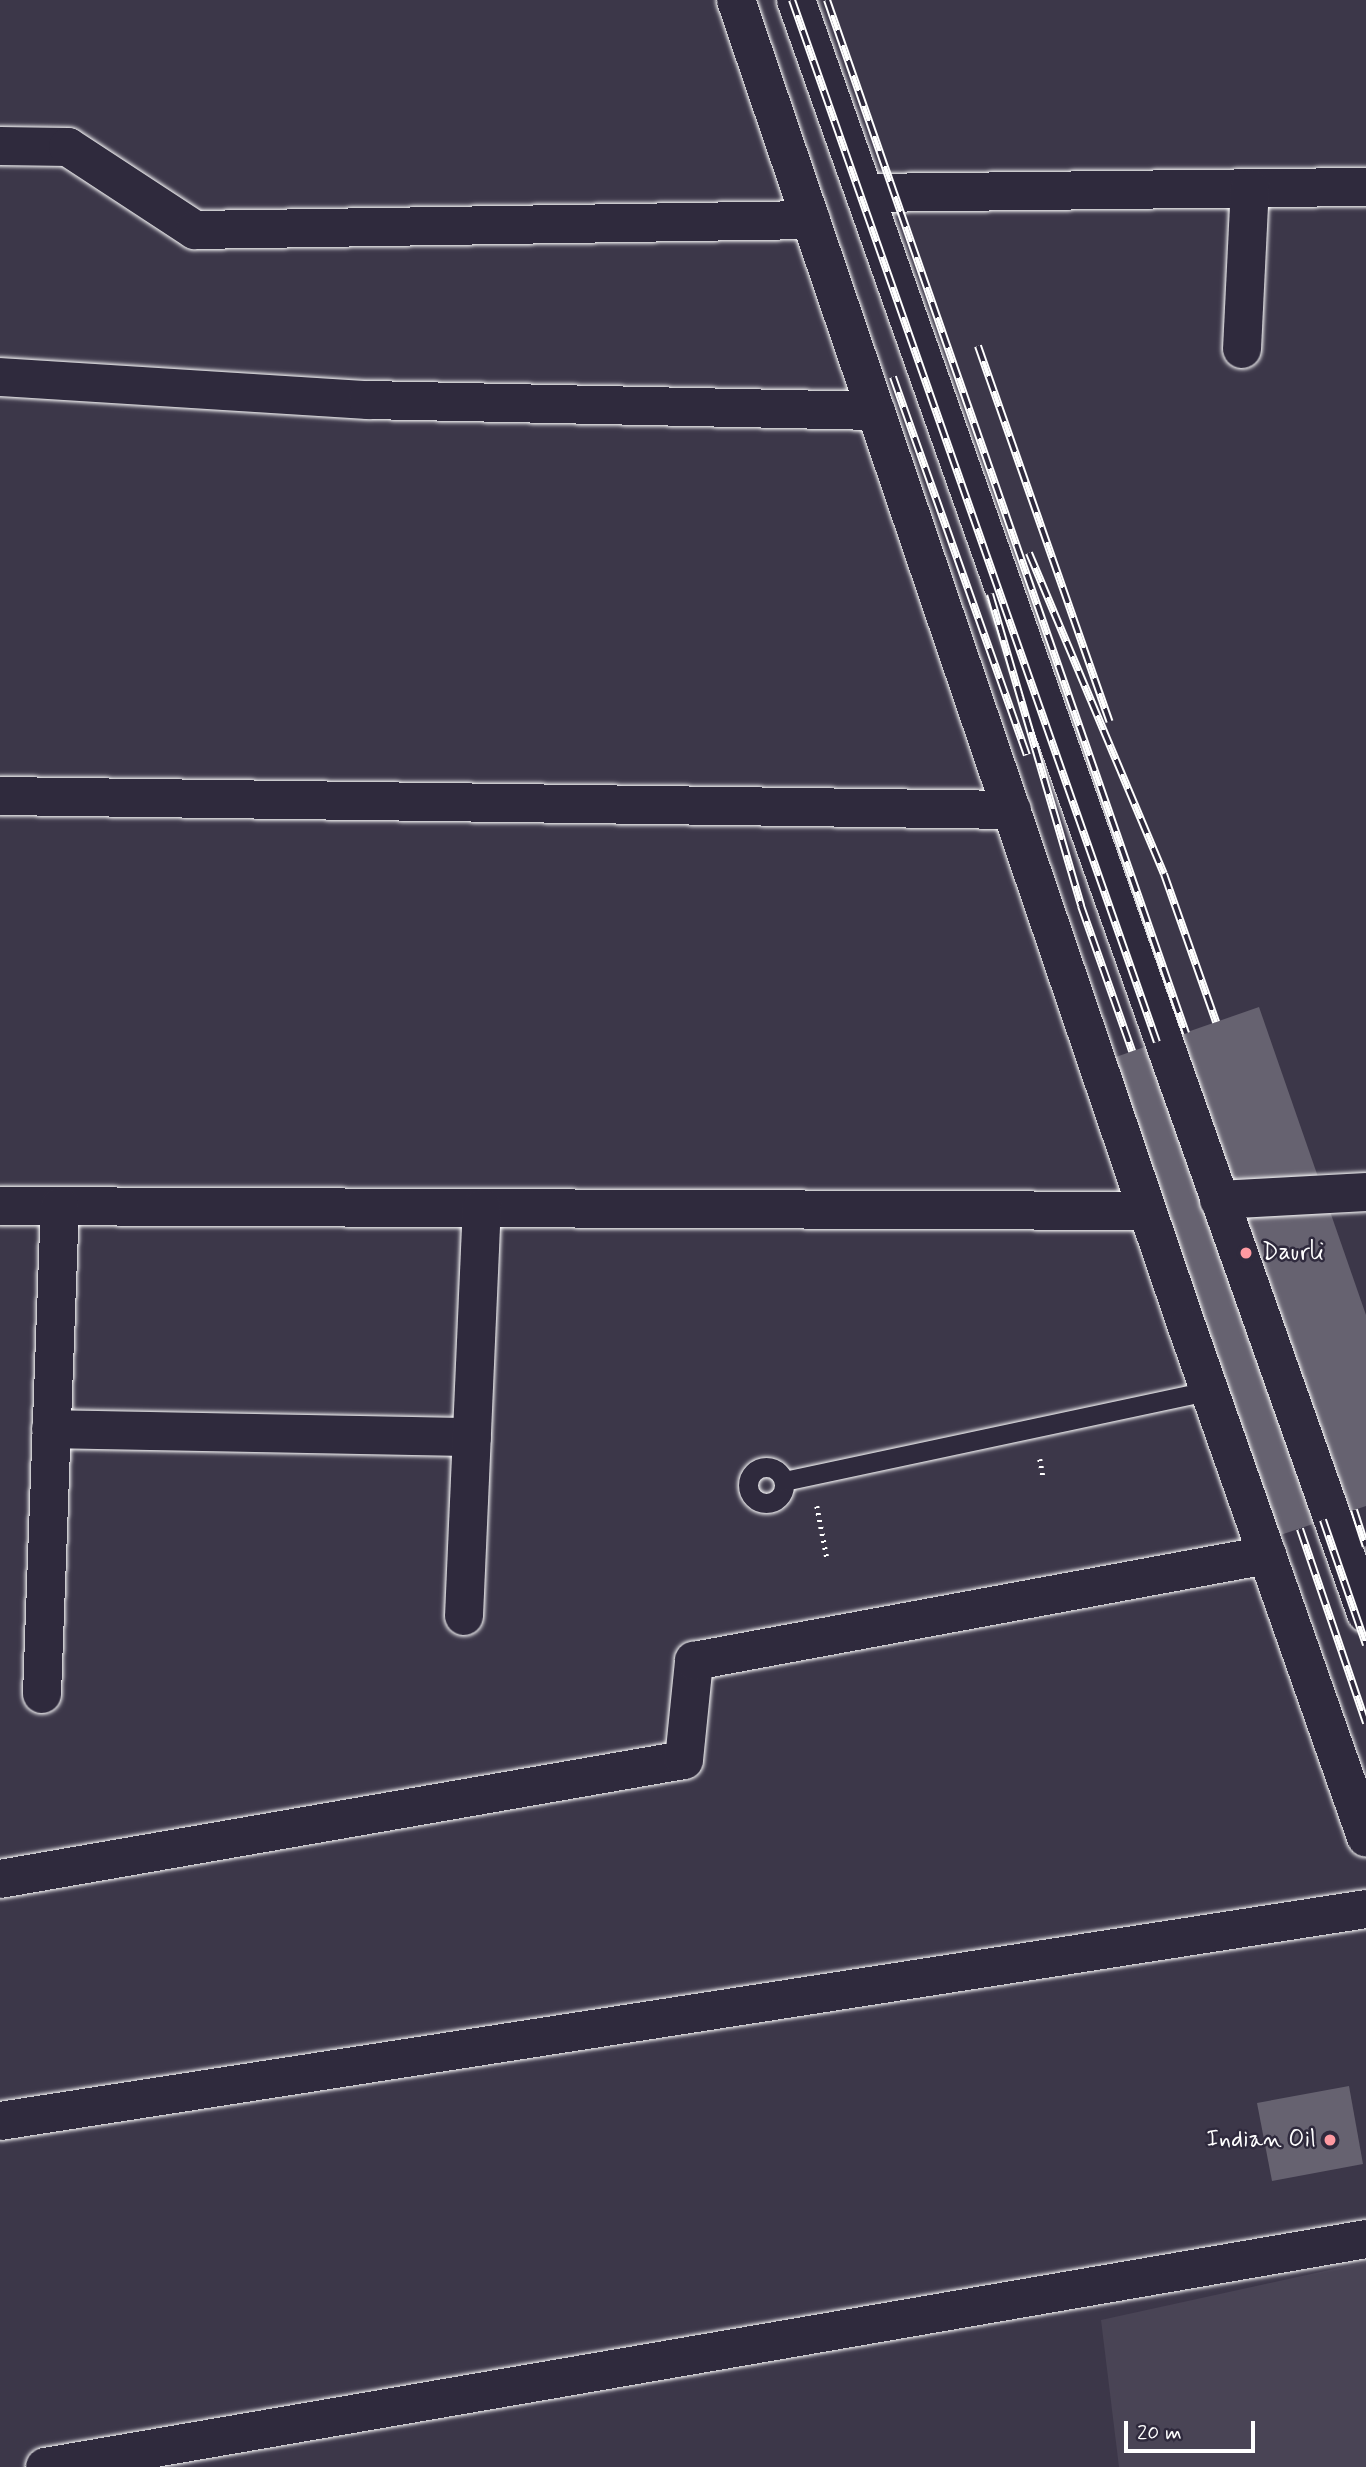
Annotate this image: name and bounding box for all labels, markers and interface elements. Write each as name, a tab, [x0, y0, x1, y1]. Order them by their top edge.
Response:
place label: Daurli	[1262, 1239, 1324, 1267]
marker: Daurli	[1236, 1243, 1256, 1263]
place label: Indian Oil	[1206, 2126, 1316, 2154]
marker: Indian Oil	[1322, 2132, 1338, 2148]
scale bar	[1128, 2408, 1259, 2452]
text: 20 m	[1137, 2419, 1182, 2447]

